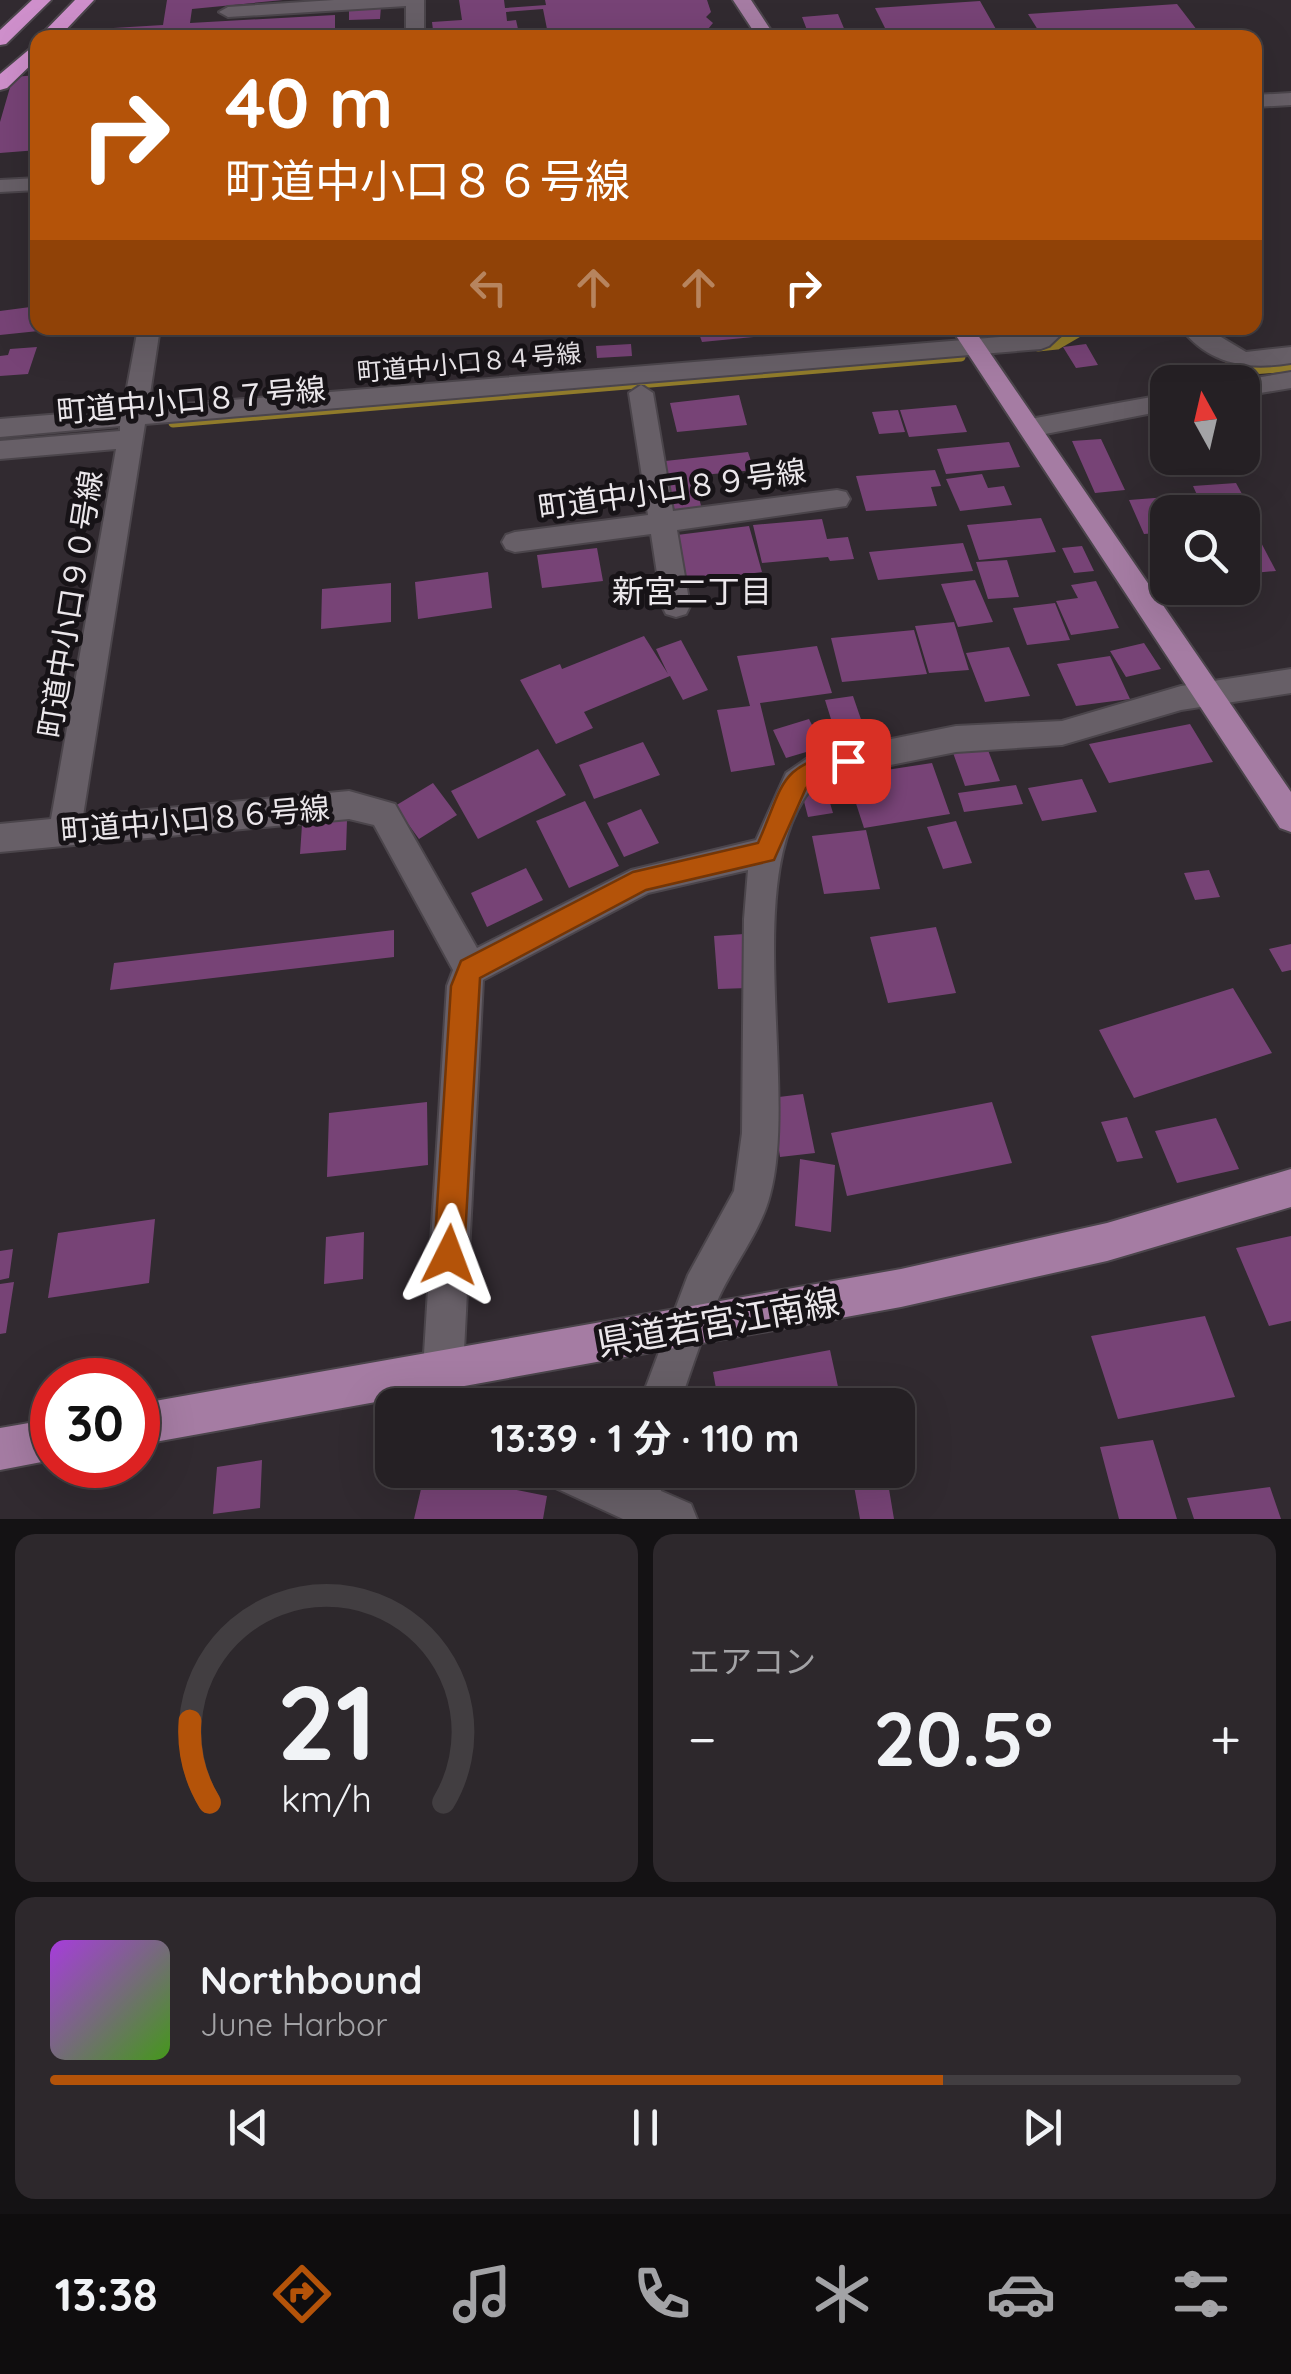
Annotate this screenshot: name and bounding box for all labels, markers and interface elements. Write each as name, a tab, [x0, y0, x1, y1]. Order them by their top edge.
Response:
text: 40 m	[225, 58, 393, 146]
icon: right	[60, 70, 190, 200]
text: 町道中小口８６号線	[225, 152, 630, 208]
icon: left	[461, 260, 516, 315]
icon: ahead	[566, 260, 621, 315]
icon: ahead	[671, 260, 726, 315]
icon: right	[776, 260, 831, 315]
street label: 町道中小口８４号線	[356, 337, 582, 387]
north arrow	[1150, 365, 1260, 475]
map controls	[1150, 365, 1260, 605]
street label: 町道中小口８７号線	[55, 369, 327, 431]
street label: 町道中小口８９号線	[536, 451, 808, 527]
street label: 町道中小口９０号線	[30, 468, 110, 740]
button: search	[1150, 495, 1260, 605]
district label: 新宮二丁目	[612, 571, 772, 611]
pin	[806, 719, 891, 804]
icon: arrive	[821, 734, 876, 789]
street label: 町道中小口８６号線	[59, 788, 331, 850]
position arrow	[397, 1203, 501, 1307]
street label: 県道若宮江南線	[594, 1279, 842, 1365]
speed limit sign: 30	[30, 1358, 160, 1488]
text: 13:39 · 1 分 · 110 m	[491, 1414, 799, 1462]
text: エアコン	[688, 1641, 816, 1681]
text: 21	[277, 1656, 376, 1786]
text: 20.5°	[873, 1691, 1053, 1785]
text: −	[688, 1704, 717, 1773]
text: +	[1210, 1704, 1241, 1773]
text: km/h	[281, 1776, 372, 1821]
text: Northbound	[200, 1956, 422, 2004]
text: June Harbor	[200, 2004, 388, 2044]
icon: previous	[221, 2100, 276, 2155]
icon: pause	[618, 2100, 673, 2155]
icon: next	[1015, 2100, 1070, 2155]
icon: directions	[267, 2259, 337, 2329]
icon: music	[447, 2259, 517, 2329]
icon: phone	[627, 2259, 697, 2329]
icon: climate	[807, 2259, 877, 2329]
icon: car	[986, 2259, 1056, 2329]
icon: filters	[1166, 2259, 1236, 2329]
text: 13:38	[55, 2266, 158, 2322]

